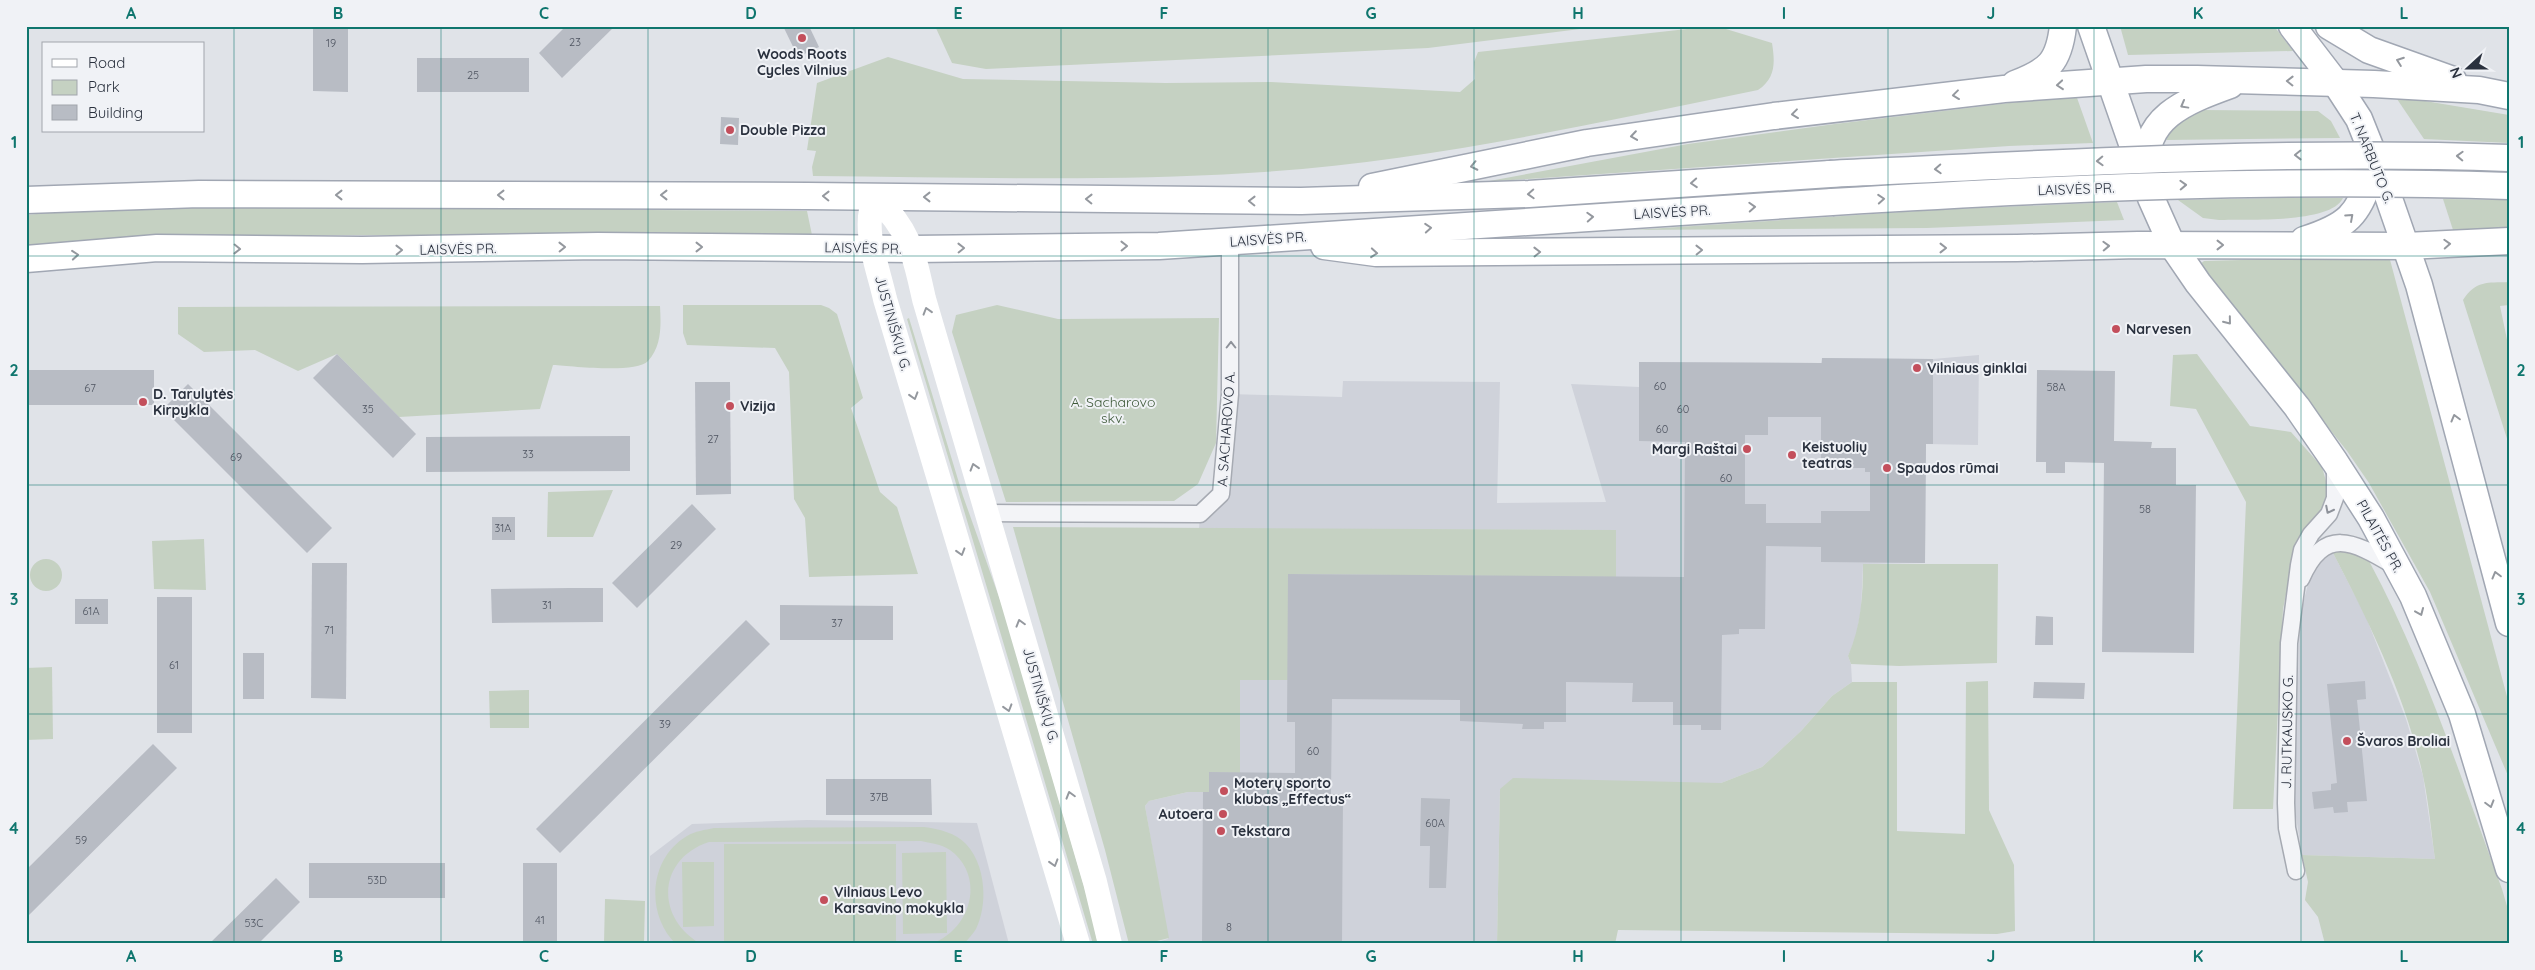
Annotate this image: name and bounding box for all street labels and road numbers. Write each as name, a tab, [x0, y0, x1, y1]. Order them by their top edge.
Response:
street label: T. NARBUTO G.	[2346, 110, 2398, 206]
street label: LAISVĖS PR.	[2037, 179, 2115, 199]
street label: LAISVĖS PR.	[1633, 201, 1711, 223]
street label: LAISVĖS PR.	[1229, 227, 1307, 251]
street label: LAISVĖS PR.	[824, 238, 902, 258]
street label: LAISVĖS PR.	[419, 239, 497, 259]
street label: JUSTINIŠKIŲ G.	[871, 273, 915, 373]
street label: A. SACHAROVO A.	[1213, 371, 1239, 487]
street label: PILAITĖS PR.	[2353, 497, 2407, 575]
street label: JUSTINIŠKIŲ G.	[1019, 645, 1063, 745]
street label: J. RUTKAUSKO G.	[2277, 675, 2297, 789]

